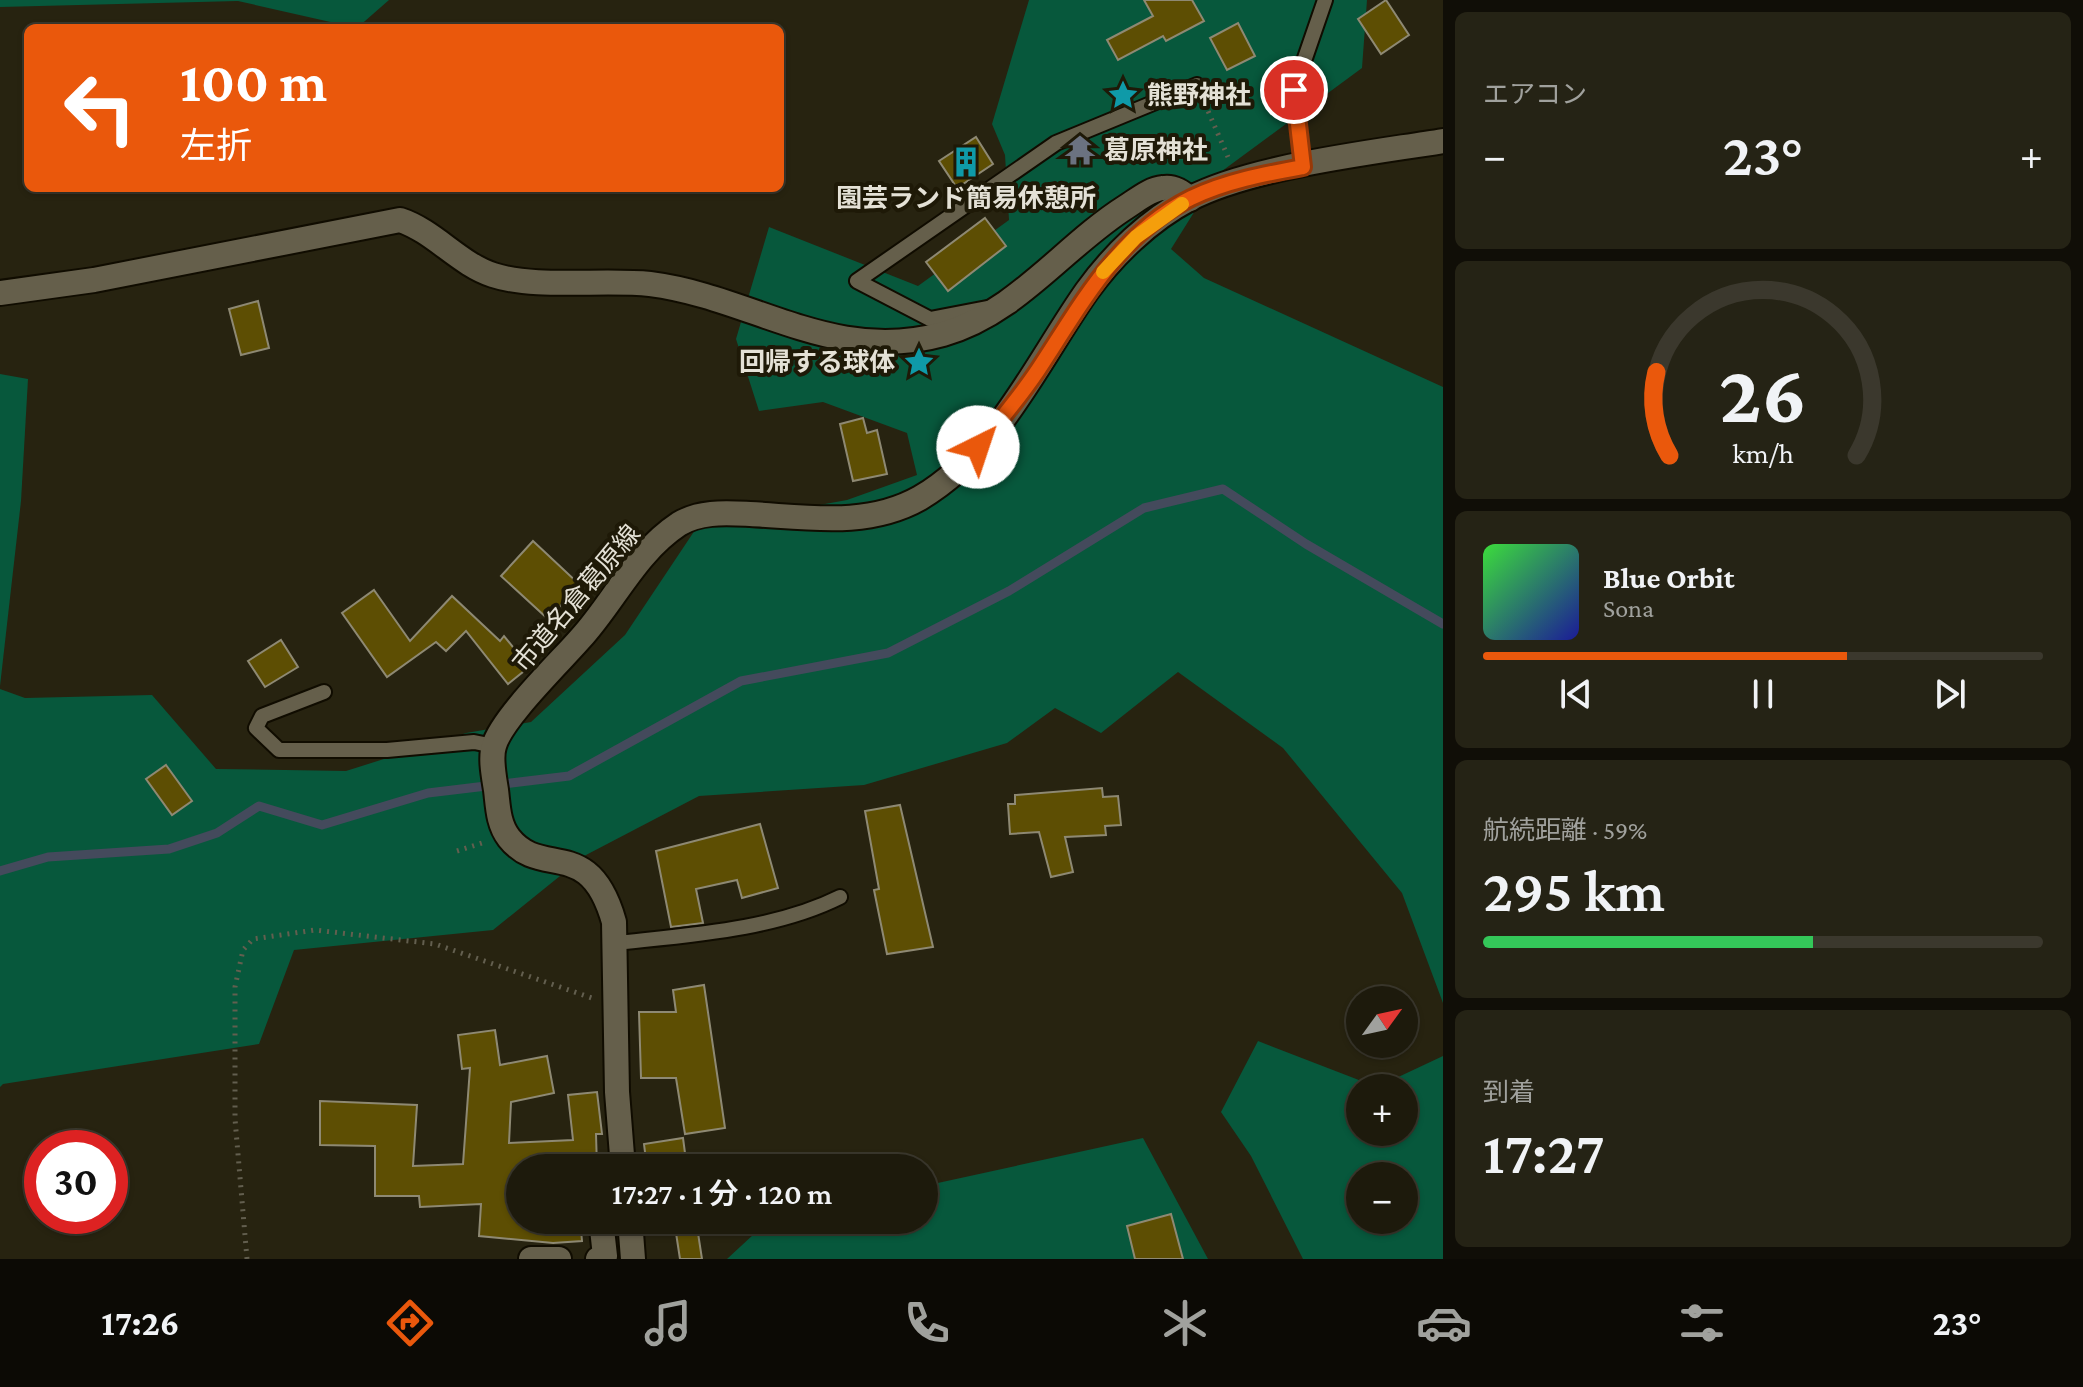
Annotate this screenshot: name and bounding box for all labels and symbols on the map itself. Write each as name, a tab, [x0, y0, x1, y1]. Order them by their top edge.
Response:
pin	[1260, 56, 1328, 124]
place icon: 熊野神社	[1106, 78, 1140, 112]
place label: 熊野神社	[1147, 81, 1251, 110]
temple icon: 葛原神社	[1063, 133, 1097, 167]
place label: 葛原神社	[1104, 136, 1208, 165]
building icon: 園芸ランド簡易休憩所	[949, 145, 983, 179]
place label: 園芸ランド簡易休憩所	[836, 184, 1096, 213]
place icon: 回帰する球体	[902, 345, 936, 379]
place label: 回帰する球体	[739, 348, 895, 377]
position arrow	[936, 405, 1020, 489]
street label: 市道名倉葛原線	[507, 519, 646, 677]
north arrow	[1346, 986, 1418, 1058]
speed limit sign: 30	[24, 1130, 128, 1234]

